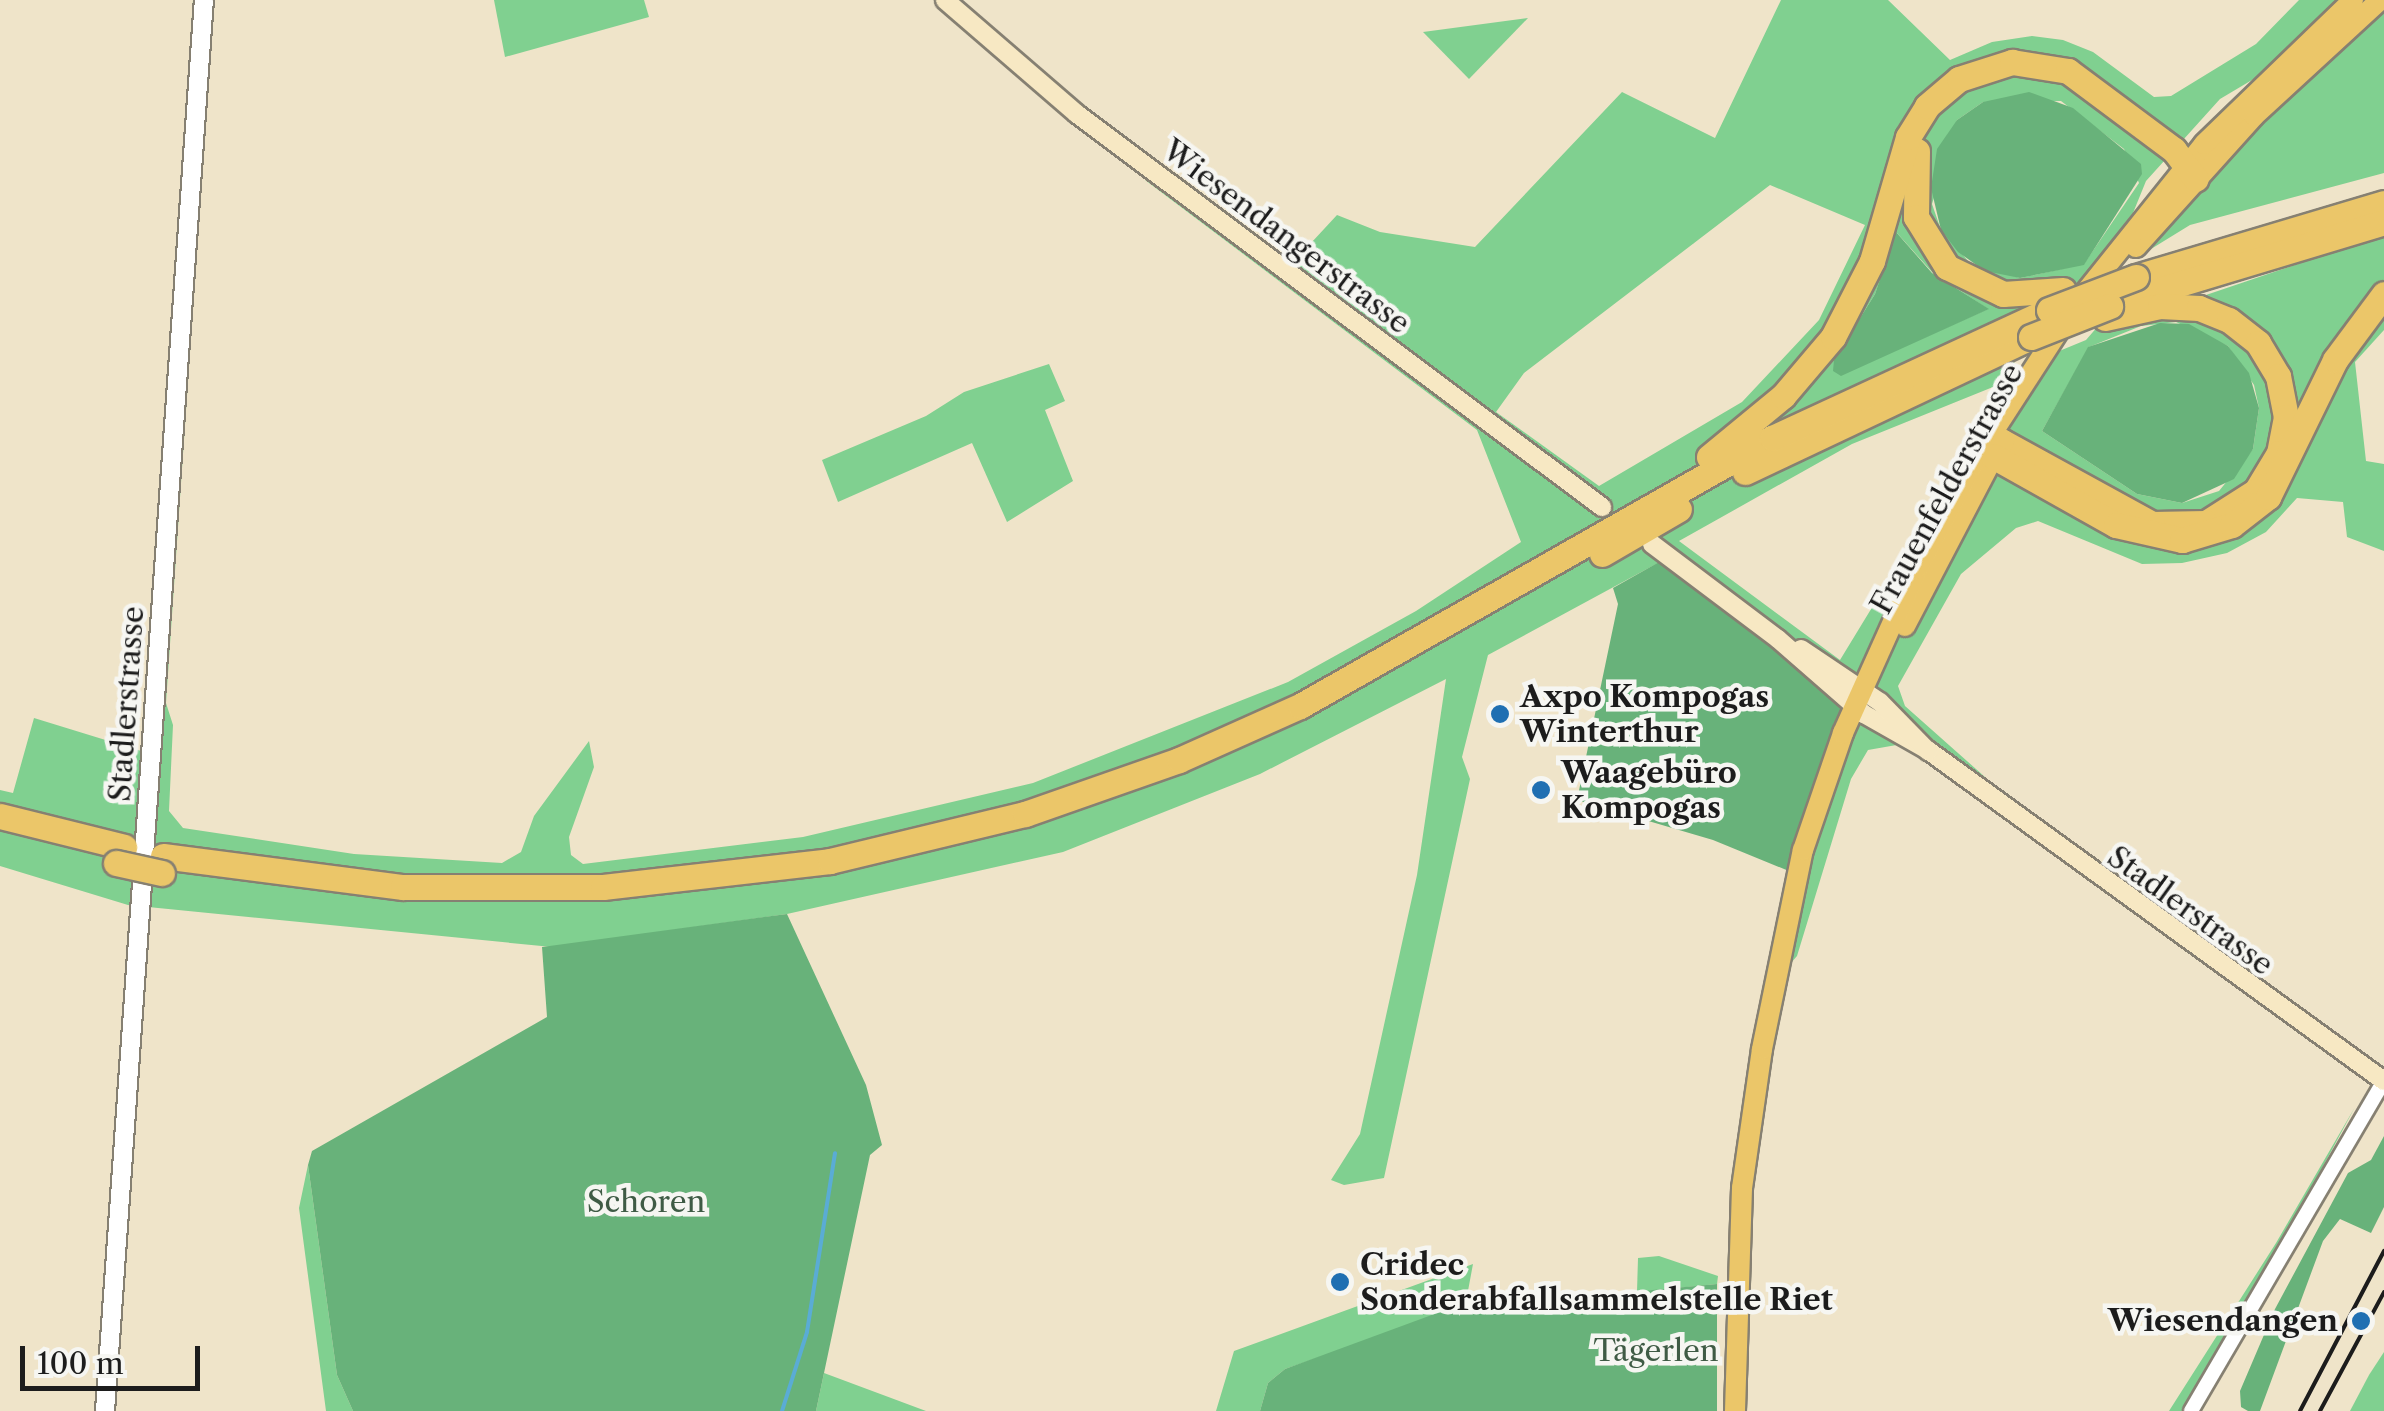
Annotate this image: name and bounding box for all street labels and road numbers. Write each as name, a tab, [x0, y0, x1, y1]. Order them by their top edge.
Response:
street label: Wiesendangerstrasse	[1155, 132, 1417, 342]
street label: Frauenfelderstrasse	[1863, 358, 2031, 620]
street label: Stadlerstrasse	[102, 605, 152, 803]
street label: Stadlerstrasse	[2100, 839, 2280, 983]

